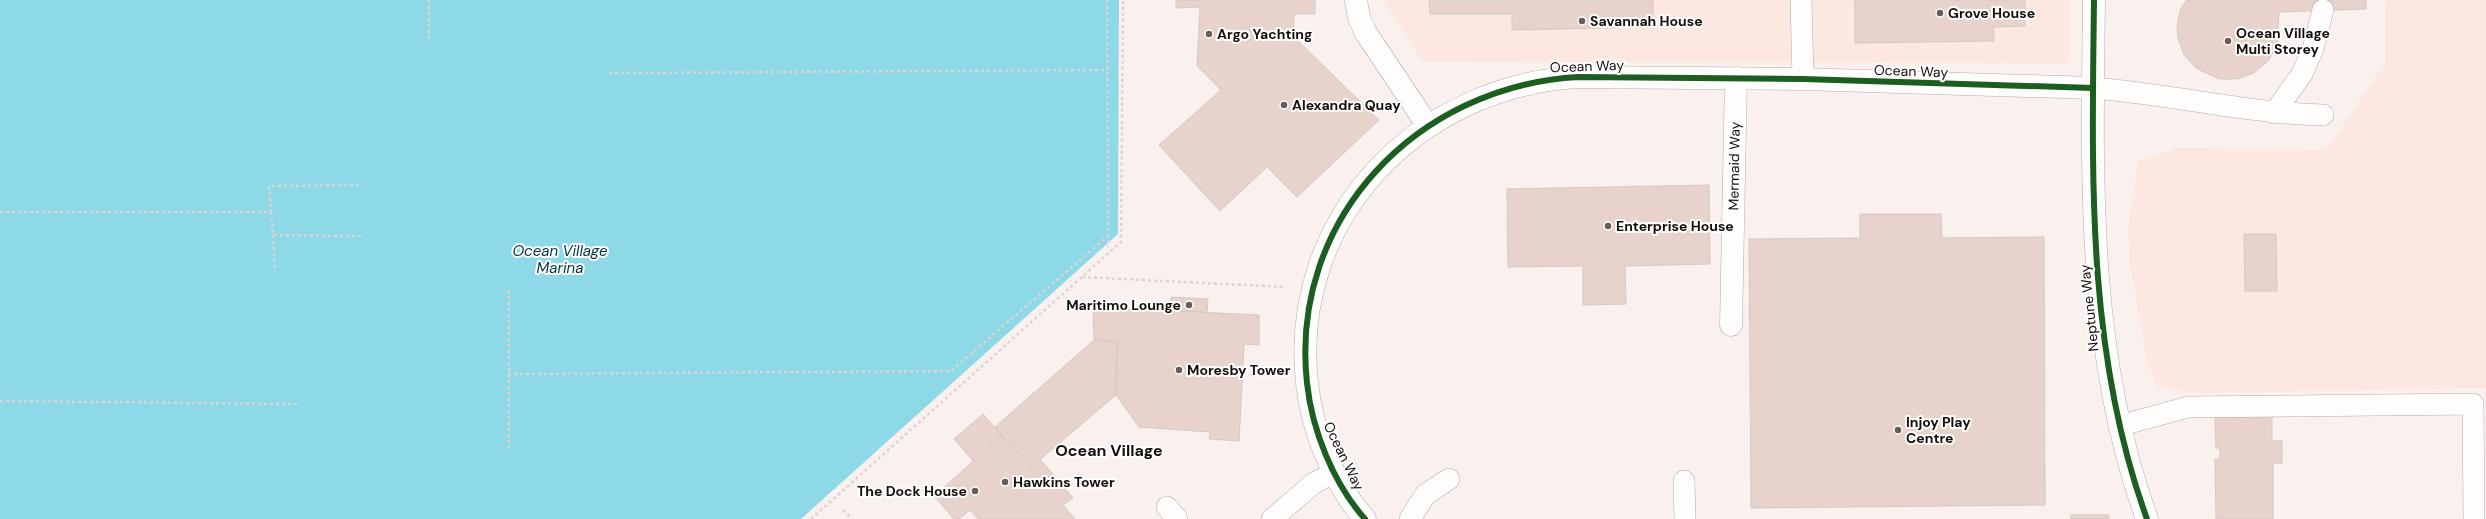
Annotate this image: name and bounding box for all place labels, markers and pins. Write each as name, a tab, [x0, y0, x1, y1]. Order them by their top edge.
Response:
place label: Grove House	[1948, 4, 2035, 22]
marker: Grove House	[1935, 8, 1945, 18]
place label: Savannah House	[1590, 12, 1703, 30]
marker: Savannah House	[1577, 16, 1587, 26]
place label: Ocean Village Multi Storey	[2236, 24, 2330, 58]
place label: Argo Yachting	[1217, 25, 1312, 43]
marker: Argo Yachting	[1204, 29, 1214, 39]
marker: Ocean Village Multi Storey	[2223, 36, 2233, 46]
place label: Alexandra Quay	[1292, 96, 1401, 114]
marker: Alexandra Quay	[1279, 100, 1289, 110]
place label: Enterprise House	[1616, 217, 1734, 235]
marker: Enterprise House	[1603, 221, 1613, 231]
place label: Maritimo Lounge	[1066, 296, 1181, 314]
marker: Maritimo Lounge	[1184, 300, 1194, 310]
place label: Moresby Tower	[1187, 361, 1291, 379]
marker: Moresby Tower	[1174, 365, 1184, 375]
place label: Injoy Play Centre	[1906, 413, 1971, 447]
marker: Injoy Play Centre	[1893, 425, 1903, 435]
place label: Hawkins Tower	[1013, 473, 1115, 491]
marker: Hawkins Tower	[1000, 477, 1010, 487]
place label: The Dock House	[857, 482, 967, 500]
marker: The Dock House	[970, 486, 980, 496]

